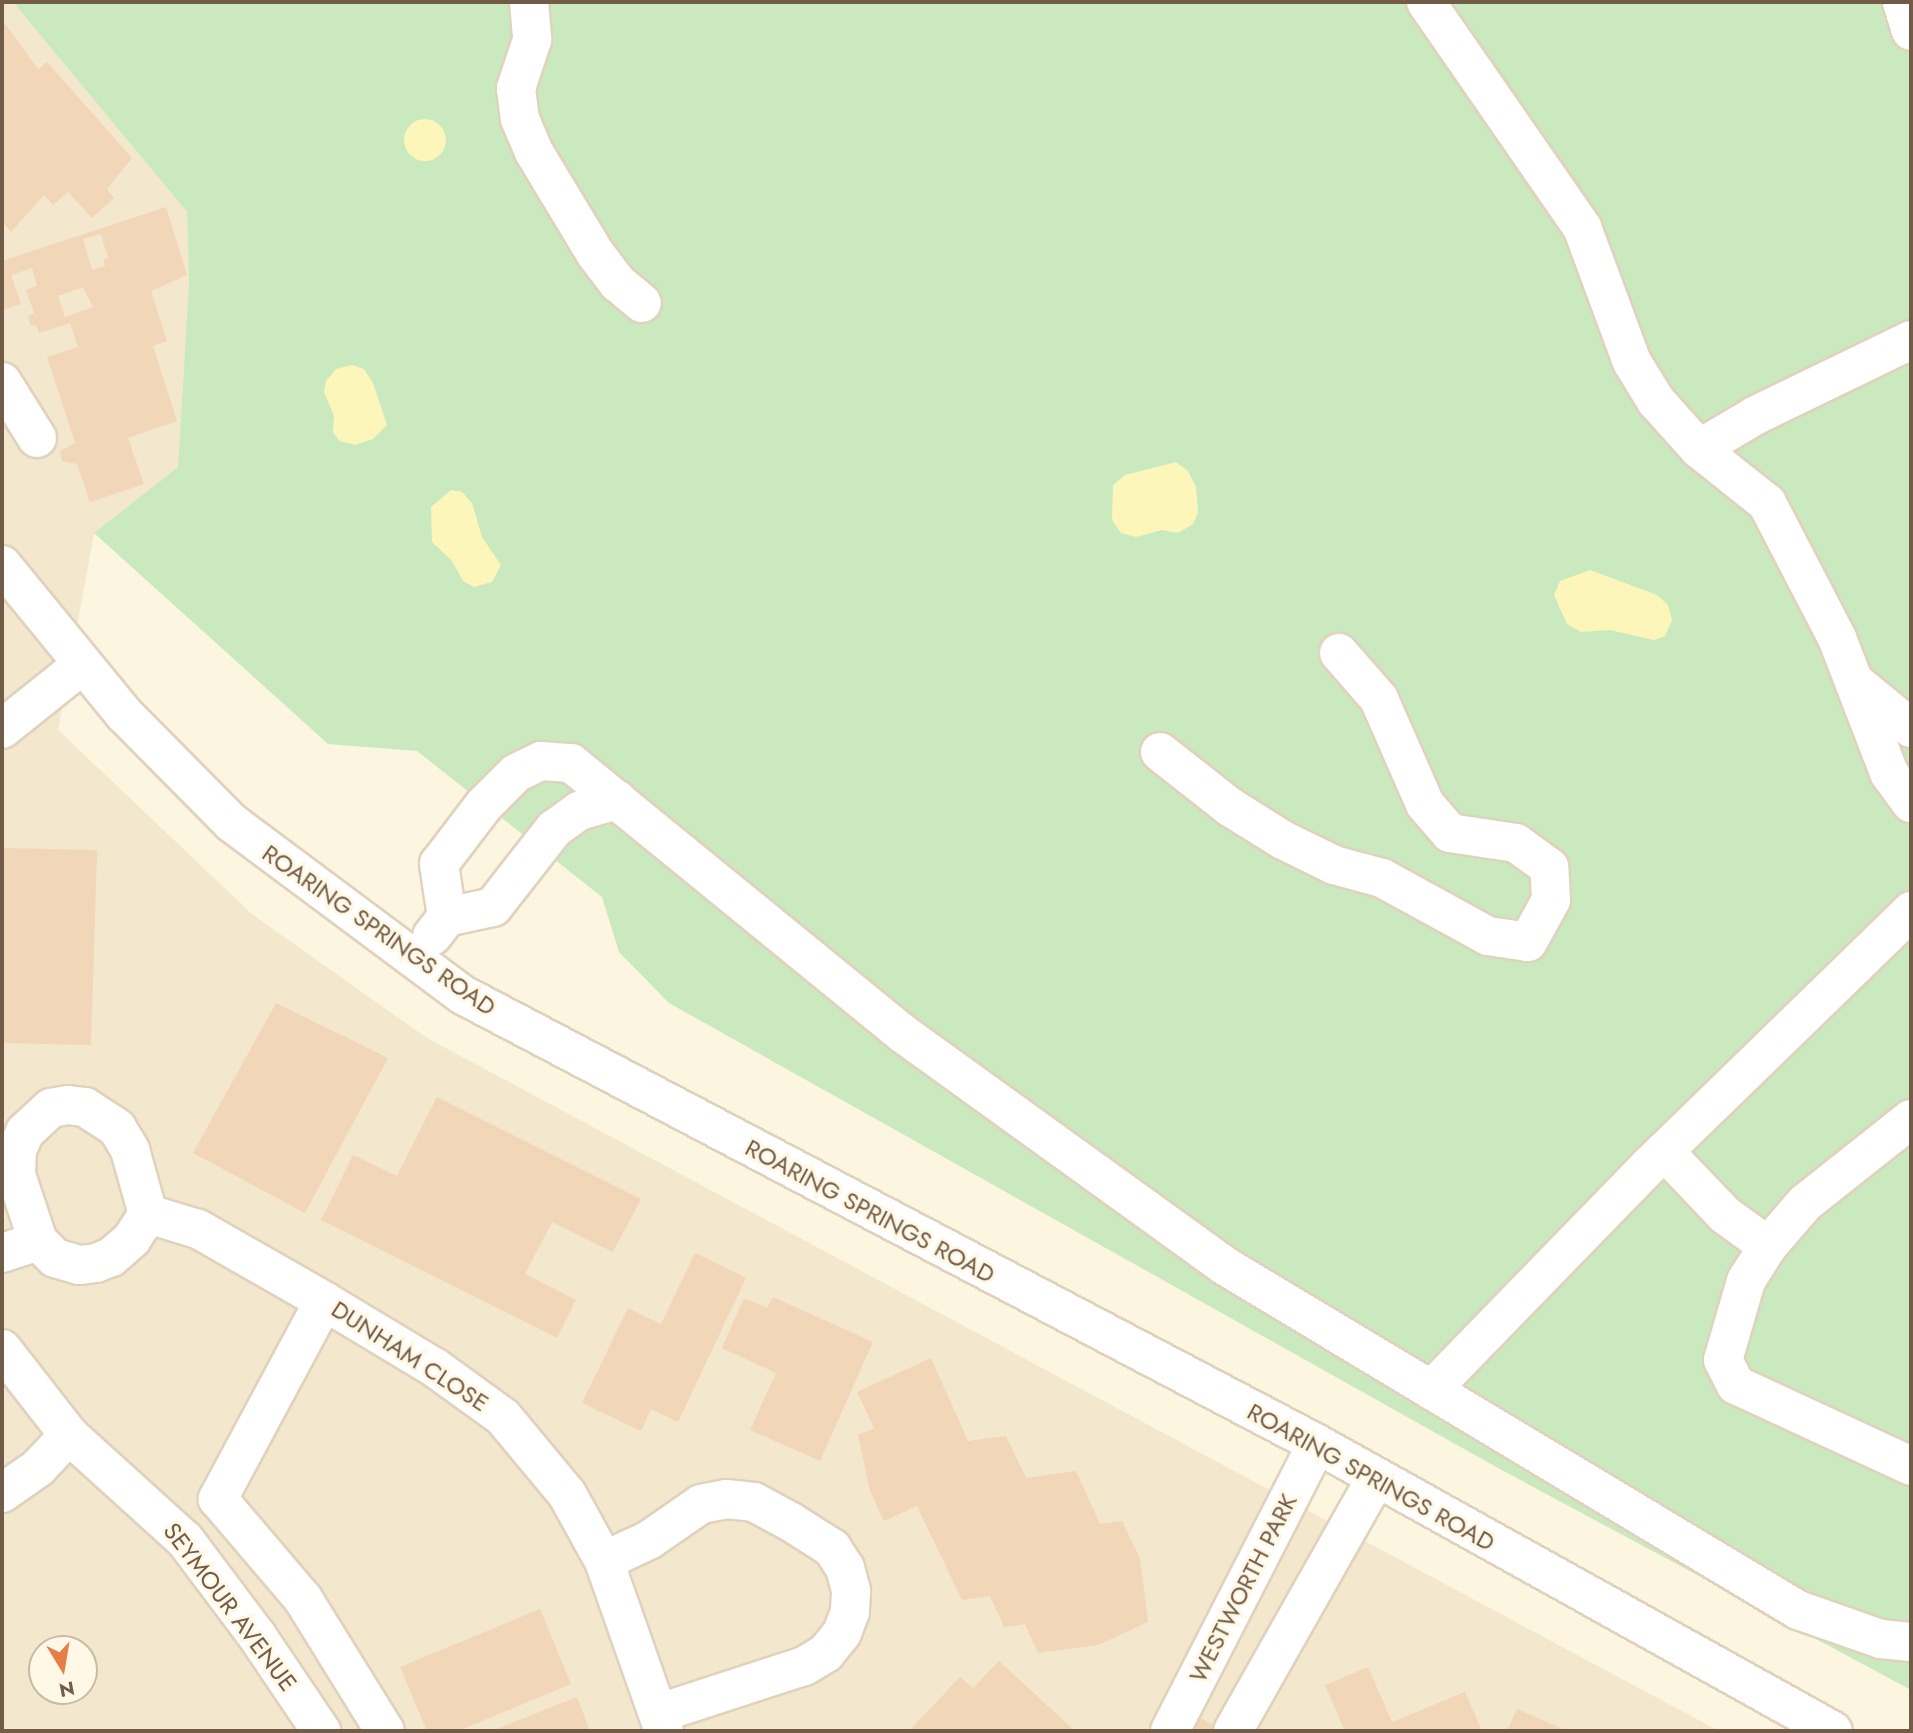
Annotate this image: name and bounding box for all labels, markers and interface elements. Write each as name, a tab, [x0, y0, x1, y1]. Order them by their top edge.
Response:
street label: ROARING SPRINGS ROAD	[257, 838, 501, 1022]
street label: ROARING SPRINGS ROAD	[740, 1133, 1000, 1289]
street label: DUNHAM CLOSE	[326, 1295, 494, 1417]
street label: ROARING SPRINGS ROAD	[1242, 1397, 1500, 1557]
street label: WESTWORTH PARK	[1183, 1489, 1303, 1687]
street label: SEYMOUR AVENUE	[157, 1517, 303, 1697]
north arrow	[28, 1635, 98, 1705]
text: N	[57, 1674, 77, 1704]

